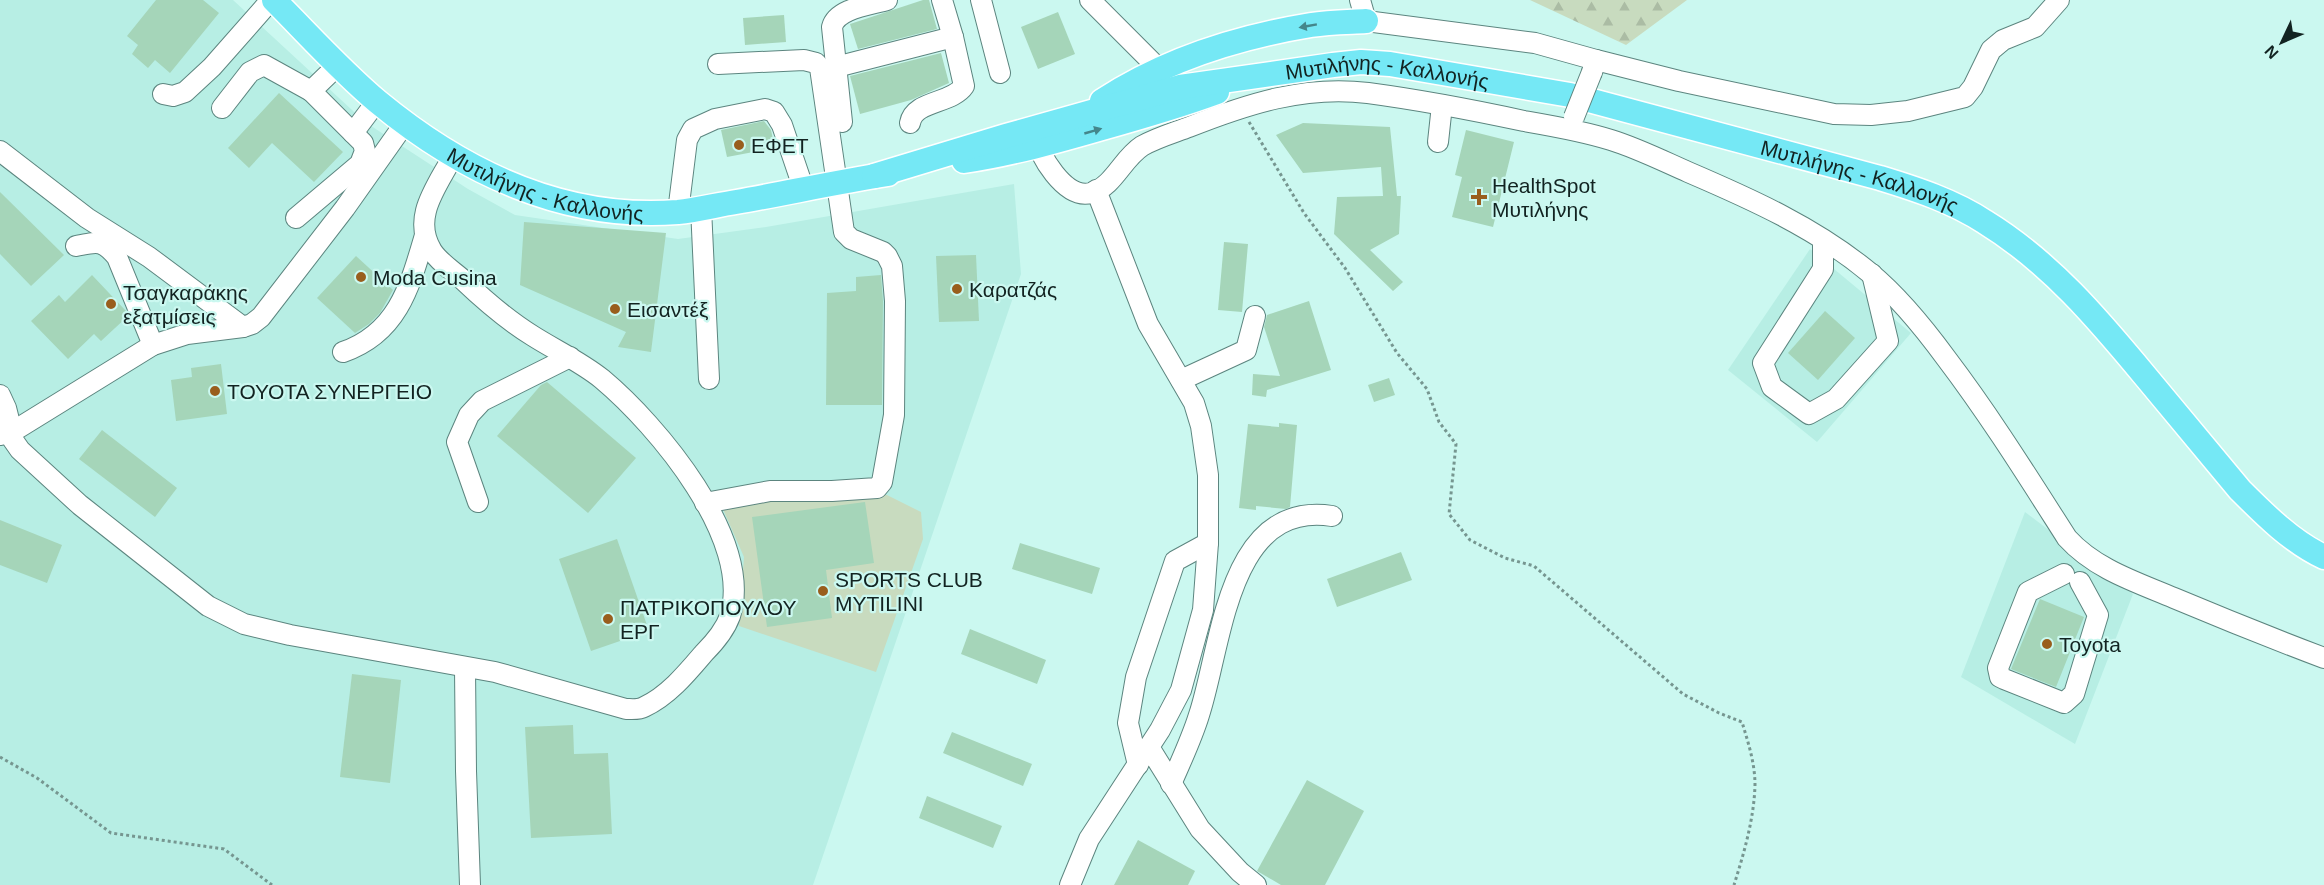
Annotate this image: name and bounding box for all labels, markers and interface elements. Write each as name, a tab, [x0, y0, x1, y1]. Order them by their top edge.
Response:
north arrow	[2252, 12, 2312, 72]
one-way arrow	[1298, 22, 1317, 31]
text: N	[2261, 42, 2282, 62]
street label: Μυτιλήνης - Καλλονής	[1284, 50, 1491, 92]
one-way arrow	[1084, 125, 1102, 135]
place label: ΕΦΕΤ	[751, 134, 809, 157]
street label: Μυτιλήνης - Καλλονής	[1758, 135, 1963, 217]
marker: ΕΦΕΤ	[732, 138, 746, 152]
street label: Μυτιλήνης - Καλλονής	[443, 143, 644, 225]
place label: HealthSpot Μυτιλήνης	[1492, 174, 1596, 221]
marker: HealthSpot Μυτιλήνης	[1470, 188, 1488, 206]
place label: Moda Cusina	[373, 266, 497, 289]
marker: Moda Cusina	[354, 270, 368, 284]
place label: Καρατζάς	[969, 278, 1057, 301]
place label: Τσαγκαράκης εξατμίσεις	[123, 281, 248, 328]
marker: Καρατζάς	[950, 282, 964, 296]
marker: Τσαγκαράκης εξατμίσεις	[104, 297, 118, 311]
place label: Εισαντέξ	[627, 298, 708, 321]
marker: Εισαντέξ	[608, 302, 622, 316]
place label: ΤΟΥΟΤΑ ΣΥΝΕΡΓΕΙΟ	[227, 380, 432, 403]
marker: ΤΟΥΟΤΑ ΣΥΝΕΡΓΕΙΟ	[208, 384, 222, 398]
place label: SPORTS CLUB MYTILINI	[835, 568, 983, 615]
marker: SPORTS CLUB MYTILINI	[816, 584, 830, 598]
place label: ΠΑΤΡΙΚΟΠΟΥΛΟΥ ΕΡΓ	[620, 596, 797, 643]
marker: ΠΑΤΡΙΚΟΠΟΥΛΟΥ ΕΡΓ	[601, 612, 615, 626]
place label: Toyota	[2059, 633, 2121, 656]
marker: Toyota	[2040, 637, 2054, 651]

